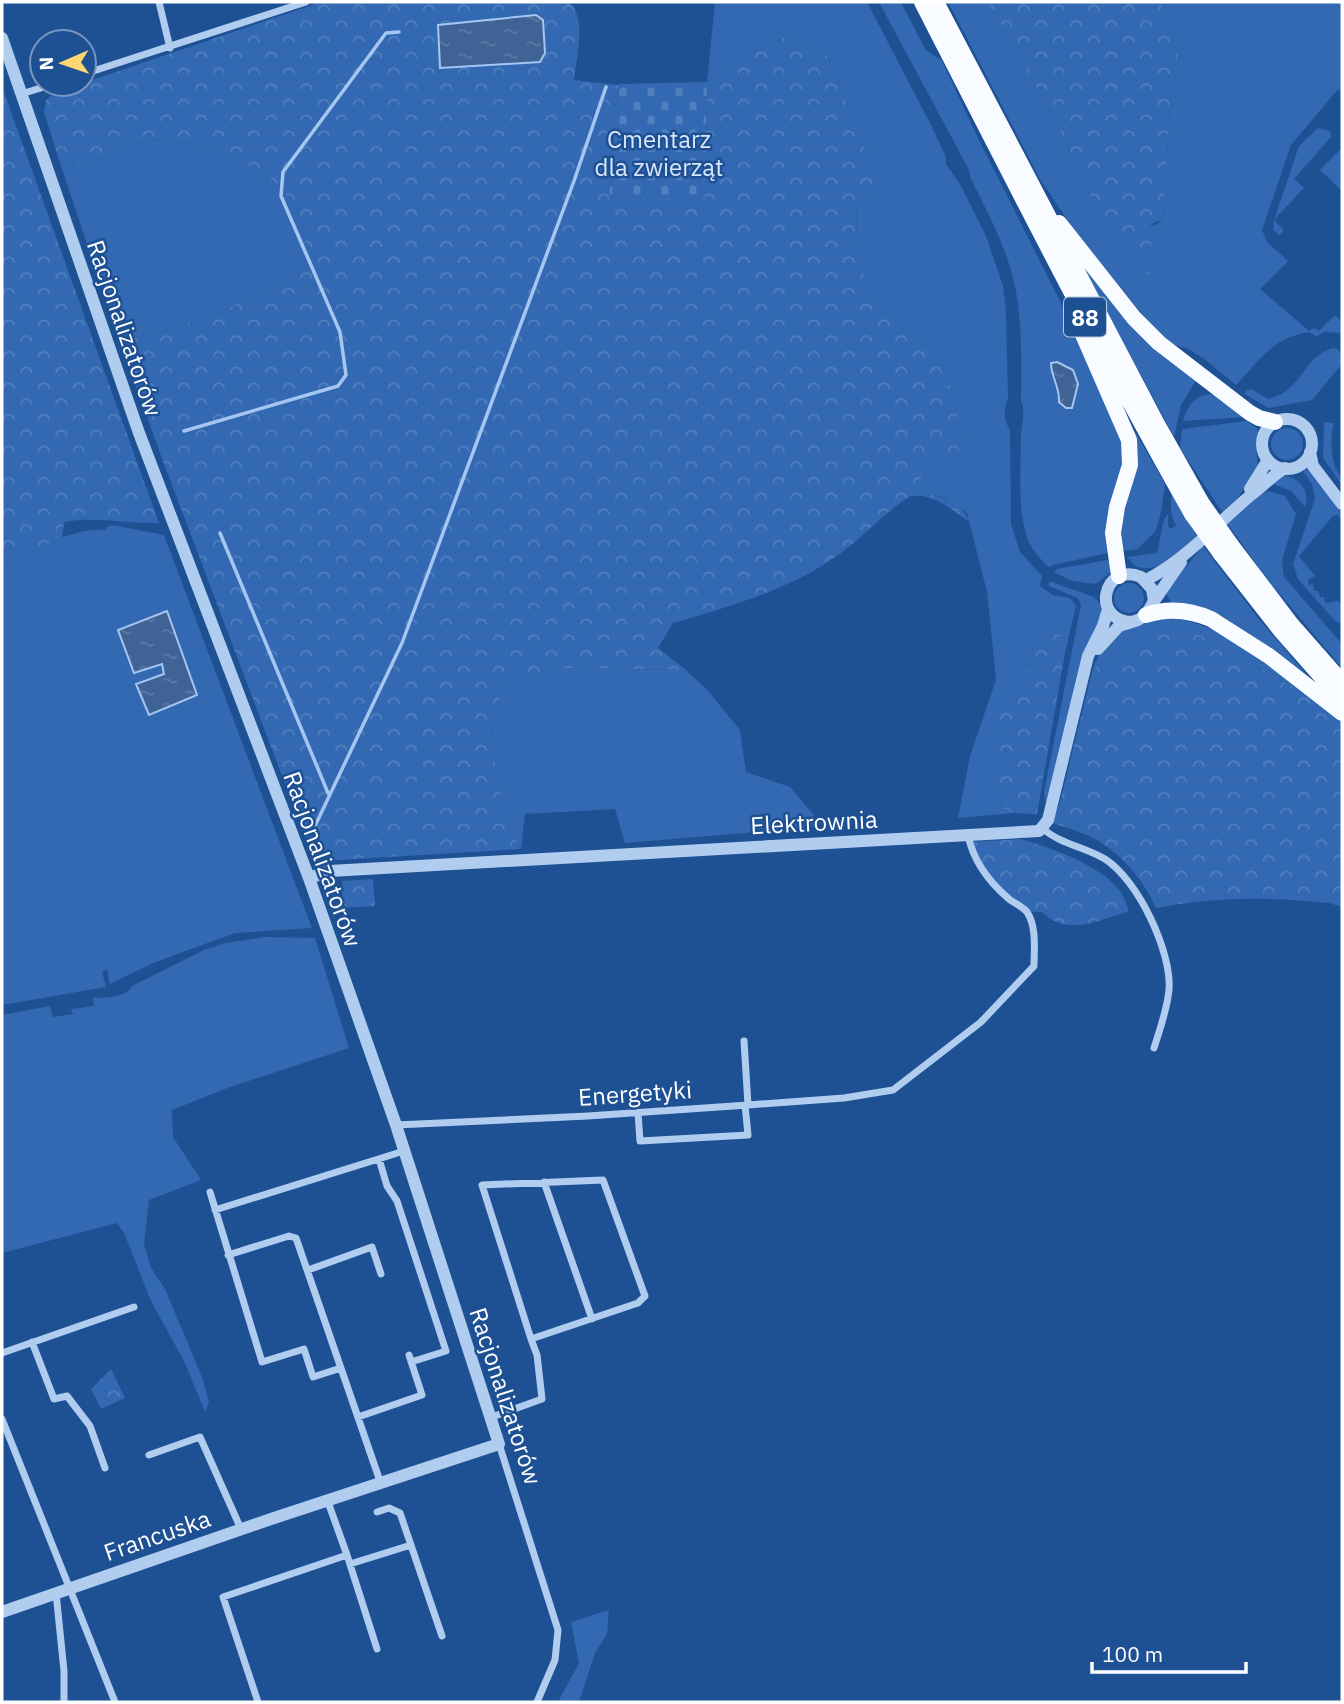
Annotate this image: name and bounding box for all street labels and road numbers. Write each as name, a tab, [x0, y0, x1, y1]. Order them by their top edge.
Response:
street label: Racjonalizatorów	[80, 236, 170, 420]
road number: 88	[1064, 298, 1106, 336]
street label: Racjonalizatorów	[276, 767, 370, 951]
street label: Elektrownia	[750, 803, 879, 841]
street label: Energetyki	[577, 1073, 693, 1113]
street label: Racjonalizatorów	[462, 1303, 550, 1489]
street label: Francuska	[99, 1502, 215, 1568]

